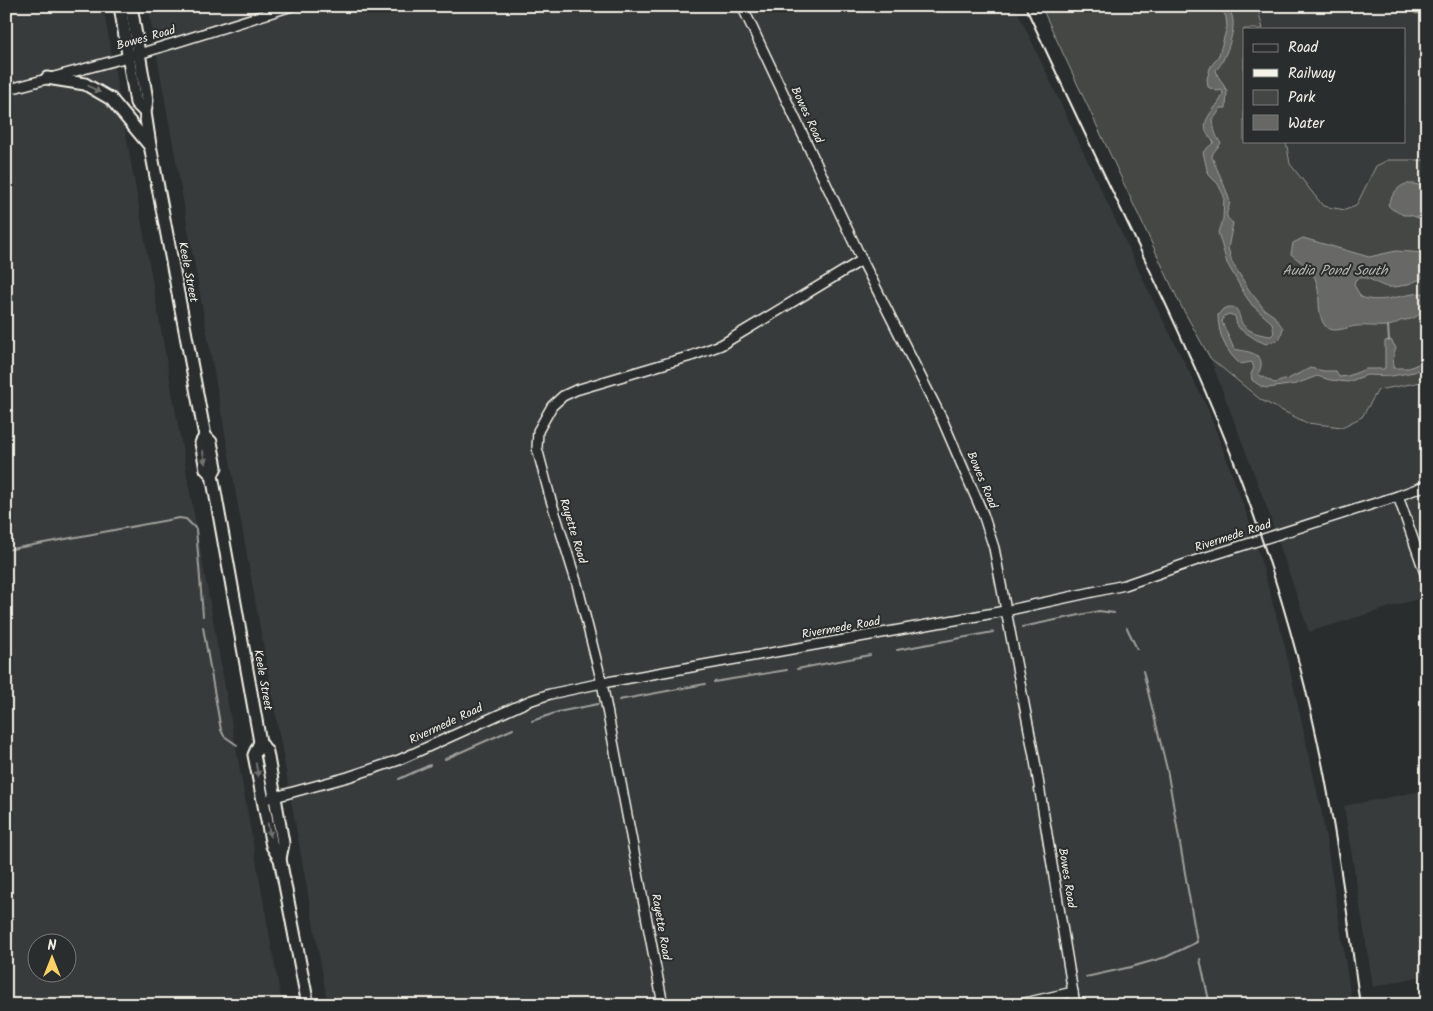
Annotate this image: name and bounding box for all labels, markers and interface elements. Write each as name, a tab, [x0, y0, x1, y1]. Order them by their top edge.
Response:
street label: Bowes Road	[114, 20, 179, 55]
legend	[1243, 28, 1406, 142]
text: Road	[1288, 36, 1319, 60]
text: Railway	[1288, 62, 1336, 86]
street label: Bowes Road	[786, 84, 829, 147]
one-way arrow	[87, 85, 100, 94]
text: Park	[1288, 86, 1316, 110]
text: Water	[1288, 112, 1325, 136]
street label: Keele Street	[173, 240, 203, 304]
water label: Audia Pond South	[1282, 260, 1389, 282]
street label: Bowes Road	[961, 448, 1003, 513]
one-way arrow	[200, 449, 208, 465]
street label: Rayette Road	[554, 496, 592, 567]
street label: Rivermede Road	[1192, 514, 1275, 557]
street label: Rivermede Road	[800, 612, 883, 644]
street label: Keele Street	[248, 648, 278, 712]
street label: Rivermede Road	[406, 698, 487, 749]
one-way arrow	[254, 763, 262, 779]
one-way arrow	[265, 823, 273, 839]
street label: Bowes Road	[1053, 847, 1081, 910]
street label: Rayette Road	[646, 892, 676, 963]
north arrow	[28, 934, 78, 984]
text: N	[48, 935, 57, 957]

